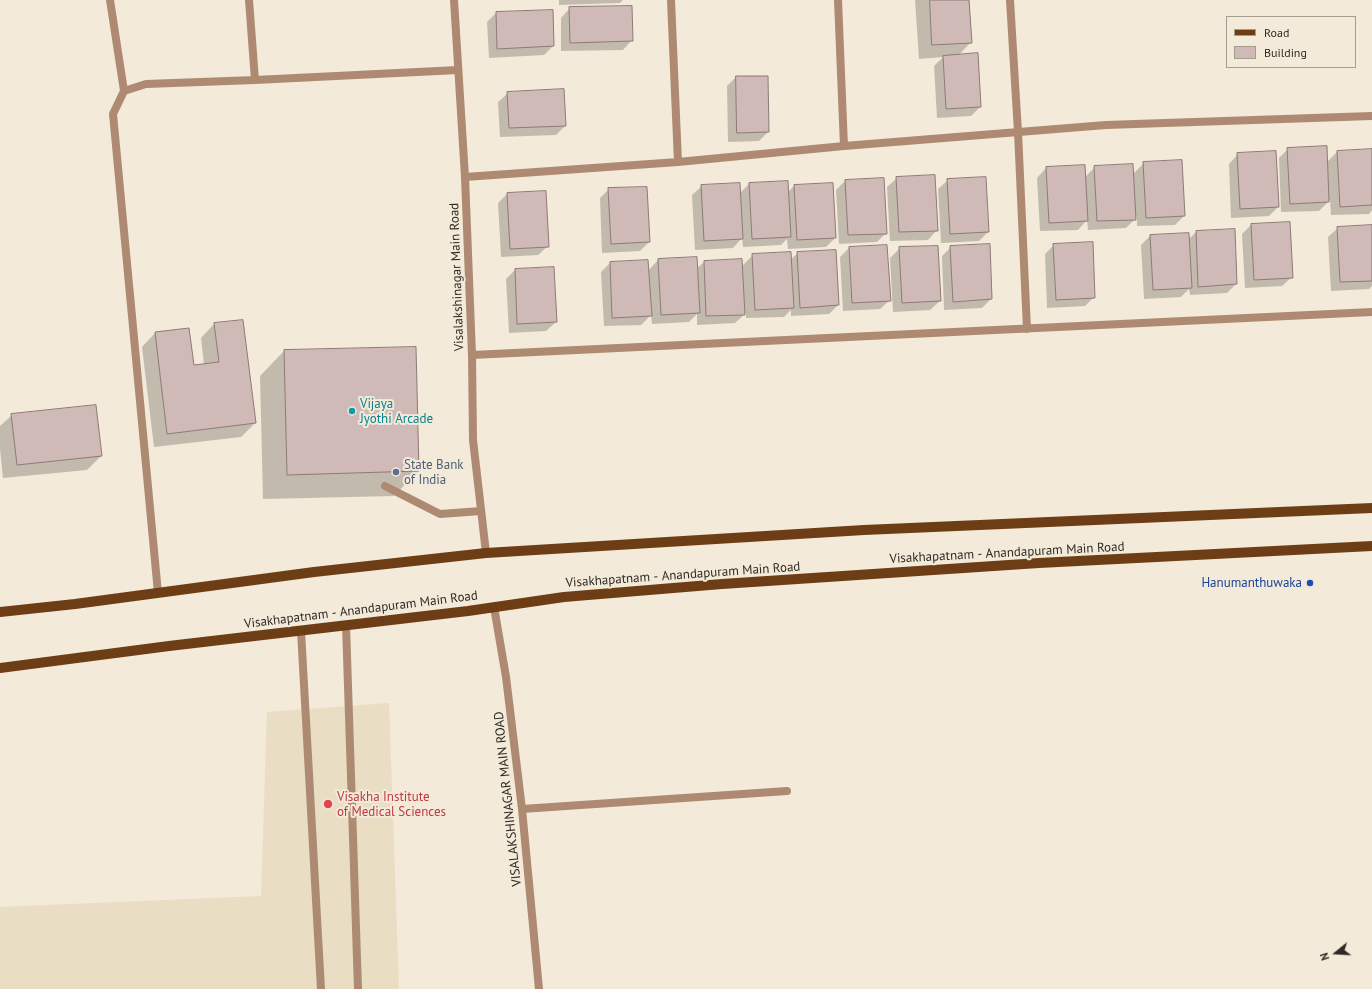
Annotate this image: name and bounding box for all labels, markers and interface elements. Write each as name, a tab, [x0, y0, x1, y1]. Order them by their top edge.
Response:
legend	[1226, 16, 1356, 68]
text: Road	[1264, 25, 1289, 40]
text: Building	[1264, 45, 1307, 60]
street label: Visalakshinagar Main Road	[447, 203, 467, 351]
place label: Vijaya Jyothi Arcade	[360, 396, 433, 427]
marker: Vijaya Jyothi Arcade	[347, 406, 357, 416]
place label: State Bank of India	[404, 457, 463, 488]
marker: State Bank of India	[391, 467, 401, 477]
street label: Visakhapatnam - Anandapuram Main Road	[889, 539, 1125, 567]
street label: Visakhapatnam - Anandapuram Main Road	[565, 559, 801, 591]
place label: Hanumanthuwaka	[1201, 575, 1302, 591]
marker: Hanumanthuwaka	[1305, 578, 1315, 588]
street label: Visakhapatnam - Anandapuram Main Road	[243, 588, 479, 632]
street label: VISALAKSHINAGAR MAIN ROAD	[491, 711, 525, 887]
place label: Visakha Institute of Medical Sciences	[337, 789, 446, 820]
marker: Visakha Institute of Medical Sciences	[322, 798, 334, 810]
north arrow	[1316, 933, 1356, 973]
text: N	[1317, 951, 1332, 962]

